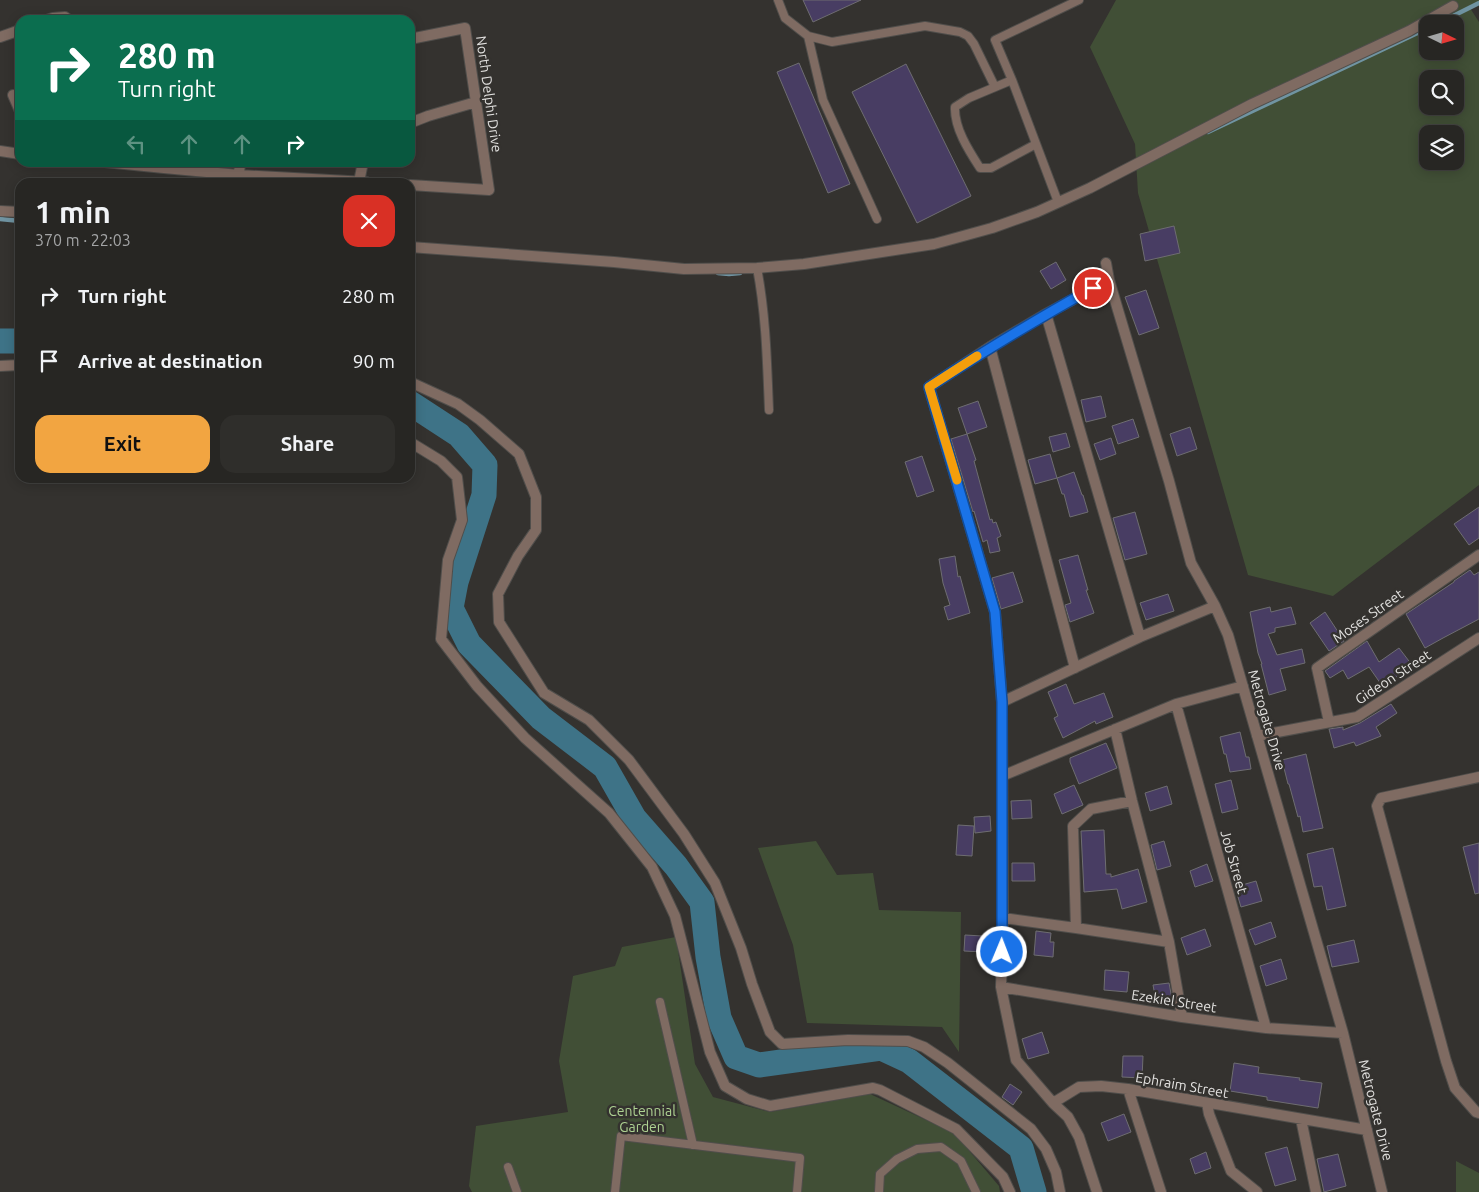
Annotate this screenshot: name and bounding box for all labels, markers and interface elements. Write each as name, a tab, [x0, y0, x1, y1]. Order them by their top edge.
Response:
north arrow	[1419, 15, 1464, 60]
map controls	[1419, 15, 1464, 170]
icon: right	[35, 35, 100, 100]
text: 280 m	[118, 35, 216, 75]
street label: North Delphi Drive	[473, 35, 505, 153]
button: search	[1419, 70, 1464, 115]
text: Turn right	[118, 76, 216, 101]
button: layers	[1419, 125, 1464, 170]
icon: left	[122, 130, 150, 158]
icon: ahead	[175, 130, 203, 158]
icon: ahead	[228, 130, 256, 158]
icon: right	[281, 130, 309, 158]
text: 1 min	[35, 195, 111, 229]
button: close	[343, 195, 395, 247]
text: 370 m · 22:03	[35, 231, 131, 249]
pin	[1072, 267, 1114, 309]
icon: arrive	[1079, 274, 1107, 302]
icon: right	[35, 282, 63, 310]
text: Turn right	[78, 285, 166, 307]
text: 280 m	[342, 285, 395, 307]
icon: arrive	[35, 347, 63, 375]
text: Arrive at destination	[78, 350, 263, 372]
text: 90 m	[353, 350, 395, 372]
button: Exit	[35, 415, 210, 473]
button: Share	[220, 415, 395, 473]
street label: Moses Street	[1330, 585, 1407, 646]
street label: Gideon Street	[1352, 646, 1434, 707]
street label: Metrogate Drive	[1245, 668, 1289, 772]
street label: Job Street	[1217, 828, 1251, 896]
position arrow	[975, 925, 1027, 977]
street label: Ezekiel Street	[1130, 986, 1218, 1016]
street label: Metrogate Drive	[1356, 1058, 1396, 1162]
street label: Ephraim Street	[1134, 1069, 1230, 1101]
park label: Centennial Garden	[608, 1103, 676, 1135]

